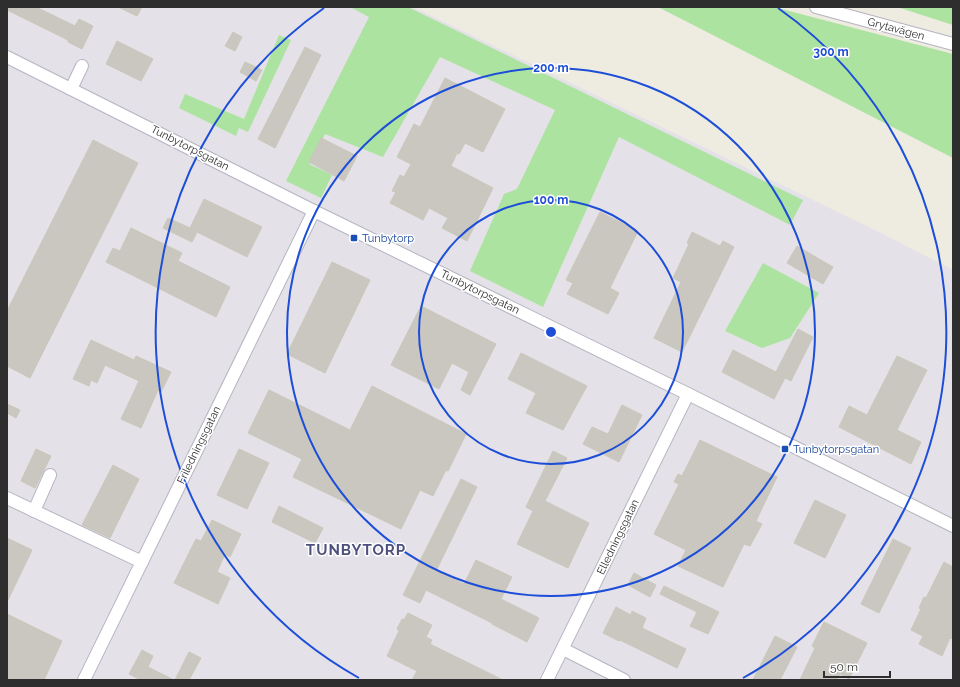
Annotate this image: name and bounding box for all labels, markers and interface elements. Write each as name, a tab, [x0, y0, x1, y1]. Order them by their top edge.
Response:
street label: Grytavägen	[866, 15, 926, 43]
text: 300 m	[813, 45, 849, 59]
text: 200 m	[533, 61, 569, 75]
street label: Tunbytorpsgatan	[149, 123, 231, 173]
text: 100 m	[534, 193, 568, 207]
place label: Tunbytorp	[362, 232, 414, 245]
marker: Tunbytorp	[349, 233, 359, 243]
street label: Tunbytorpsgatan	[438, 267, 522, 317]
centre of rings	[544, 325, 558, 339]
street label: Friledningsgatan	[175, 404, 223, 486]
place label: Tunbytorpsgatan	[793, 443, 879, 456]
marker: Tunbytorpsgatan	[780, 444, 790, 454]
street label: Elledningsgatan	[594, 497, 642, 577]
district label: TUNBYTORP	[306, 541, 406, 559]
scale bar	[824, 653, 890, 679]
text: 50 m	[830, 660, 858, 674]

